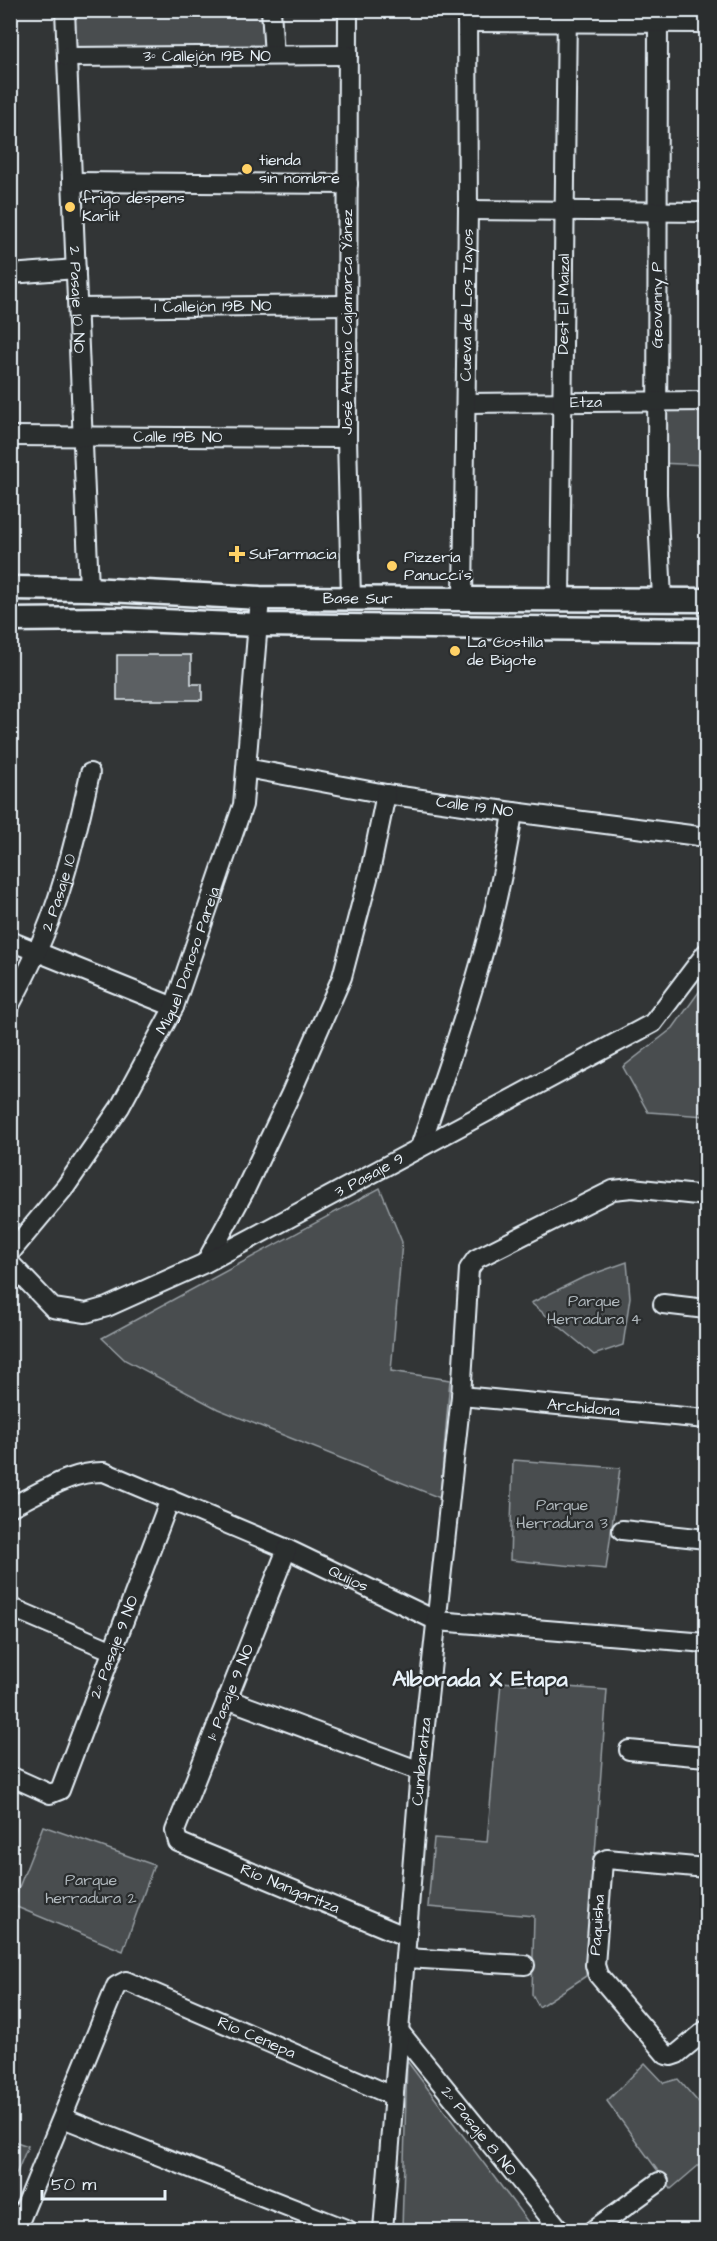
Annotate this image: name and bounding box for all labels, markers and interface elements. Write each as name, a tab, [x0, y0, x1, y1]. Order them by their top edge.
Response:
street label: 3º Callejón 19B NO	[143, 45, 271, 67]
place label: tienda sin nombre	[259, 149, 340, 189]
marker: tienda sin nombre	[240, 162, 254, 176]
place label: frigo despens Karlit	[82, 187, 185, 227]
marker: frigo despens Karlit	[63, 200, 77, 214]
street label: José Antonio Cajamarca Yánez	[336, 209, 358, 435]
street label: Cueva de Los Tayos	[455, 229, 480, 381]
street label: 2 Pasaje 10 NO	[64, 246, 90, 354]
street label: Dest El Maizal	[552, 254, 575, 354]
street label: Geovanny P	[646, 262, 669, 348]
street label: 1 Callejón 19B NO	[154, 295, 272, 318]
street label: Etza	[570, 391, 602, 413]
street label: Calle 19B NO	[133, 426, 223, 448]
place label: SuFarmacia	[249, 543, 337, 565]
place label: Pizzería Panucci's	[404, 546, 472, 586]
marker: SuFarmacia	[230, 547, 244, 561]
marker: Pizzería Panucci's	[385, 559, 399, 573]
street label: Base Sur	[323, 587, 393, 610]
place label: La Costilla de Bigote	[467, 631, 543, 672]
marker: La Costilla de Bigote	[448, 644, 462, 658]
street label: Calle 19 NO	[435, 790, 515, 823]
street label: 2 Pasaje 10	[36, 851, 81, 934]
street label: Miguel Donoso Pareja	[150, 884, 225, 1038]
street label: 3 Pasaje 9	[330, 1147, 408, 1203]
park label: Parque Herradura 4	[547, 1290, 641, 1330]
street label: Archidona	[546, 1393, 621, 1422]
park label: Parque Herradura 3	[516, 1494, 608, 1534]
street label: Quijos	[325, 1559, 372, 1597]
street label: 2º Pasaje 9 NO	[84, 1592, 144, 1702]
street label: 1º Pasaje 9 NO	[201, 1641, 259, 1743]
district label: Alborada X Etapa	[392, 1664, 569, 1695]
street label: Cumbaratza	[406, 1716, 437, 1807]
street label: Río Nangaritza	[237, 1858, 343, 1919]
park label: Parque herradura 2	[45, 1869, 137, 1909]
street label: Paquisha	[584, 1894, 610, 1956]
street label: Río Cenepa	[214, 2011, 299, 2064]
street label: 2º Pasaje 8 NO	[436, 2081, 522, 2181]
scale bar	[42, 2163, 165, 2201]
text: 50 m	[51, 2172, 96, 2197]

